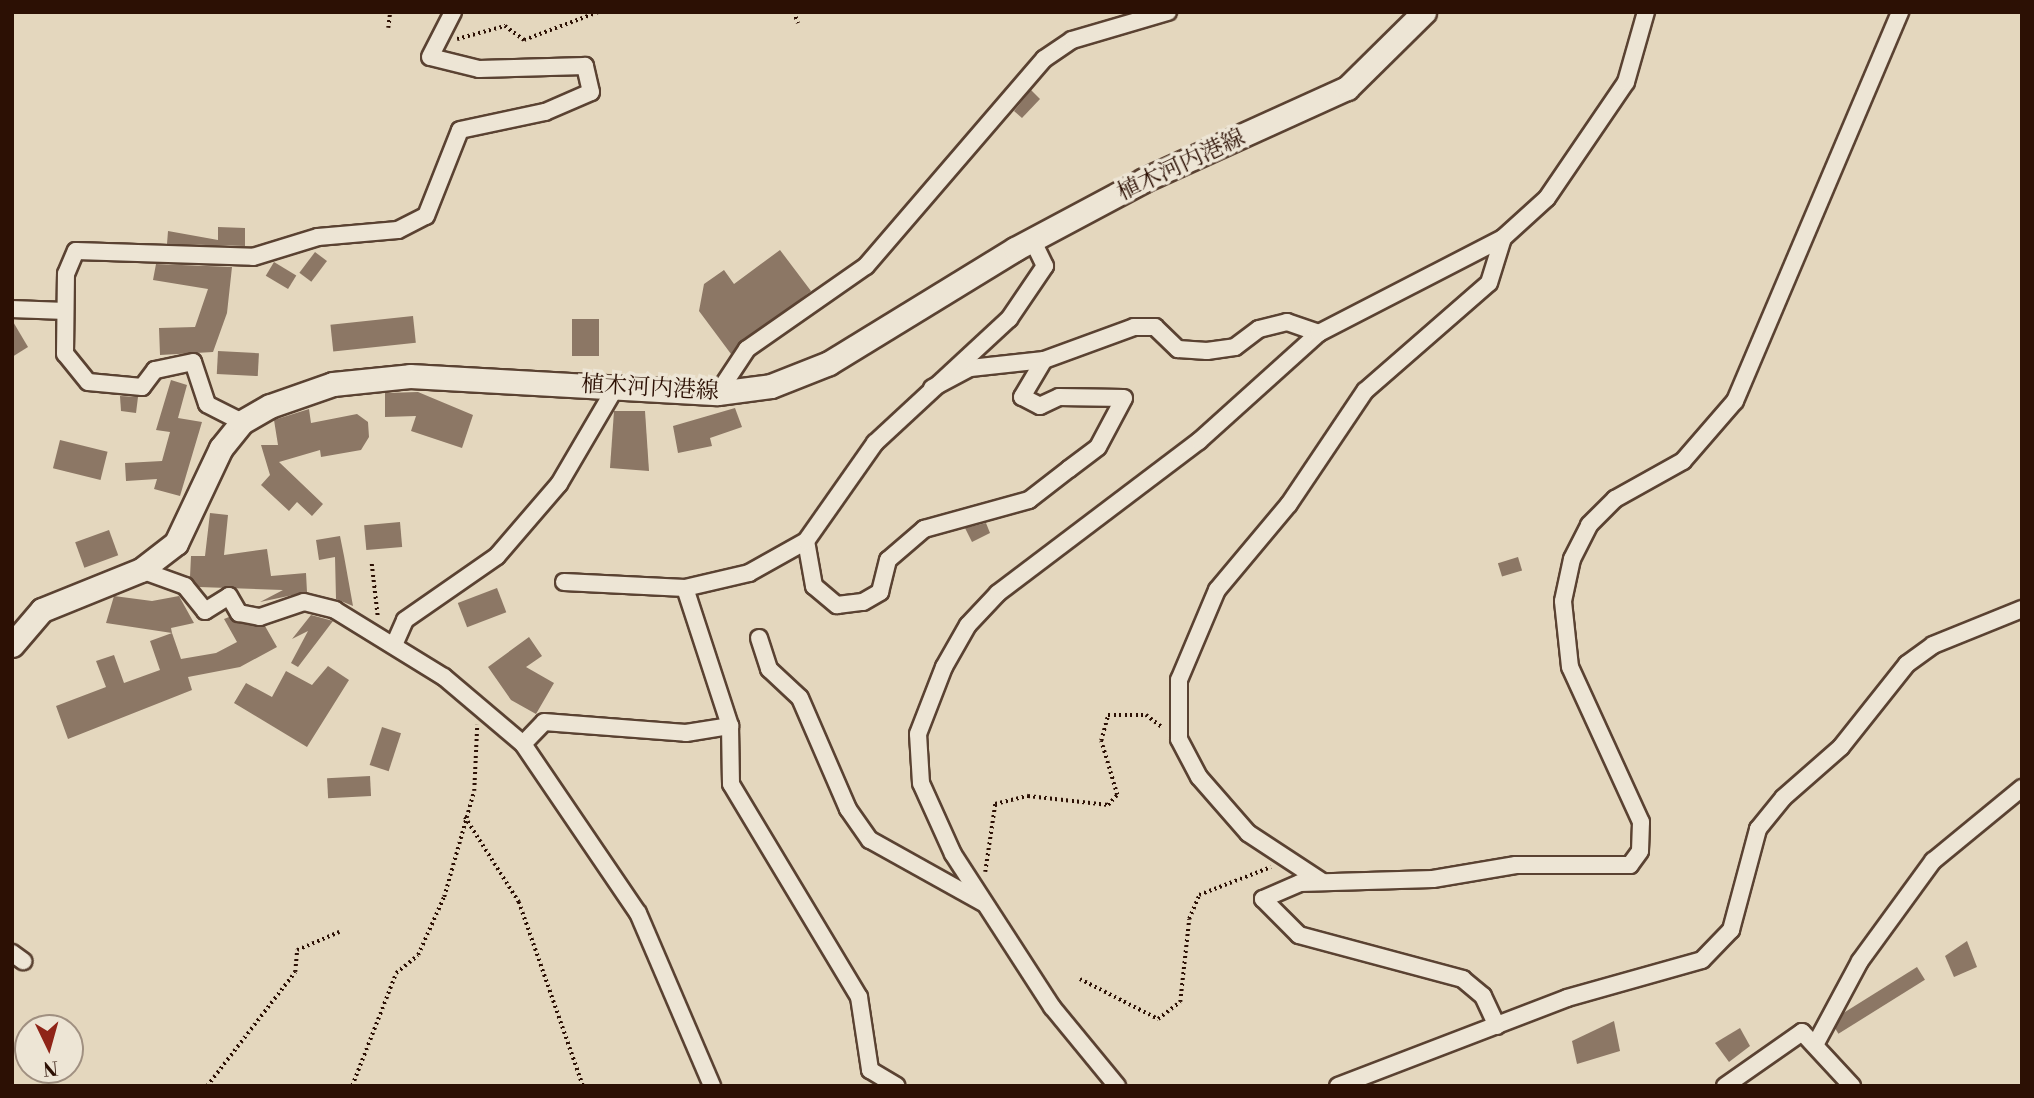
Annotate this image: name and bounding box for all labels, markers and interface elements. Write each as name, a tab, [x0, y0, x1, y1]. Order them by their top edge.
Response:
street label: 植木河内港線	[1113, 123, 1249, 207]
street label: 植木河内港線	[580, 371, 720, 405]
north arrow	[14, 1014, 84, 1084]
text: N	[42, 1055, 59, 1081]

